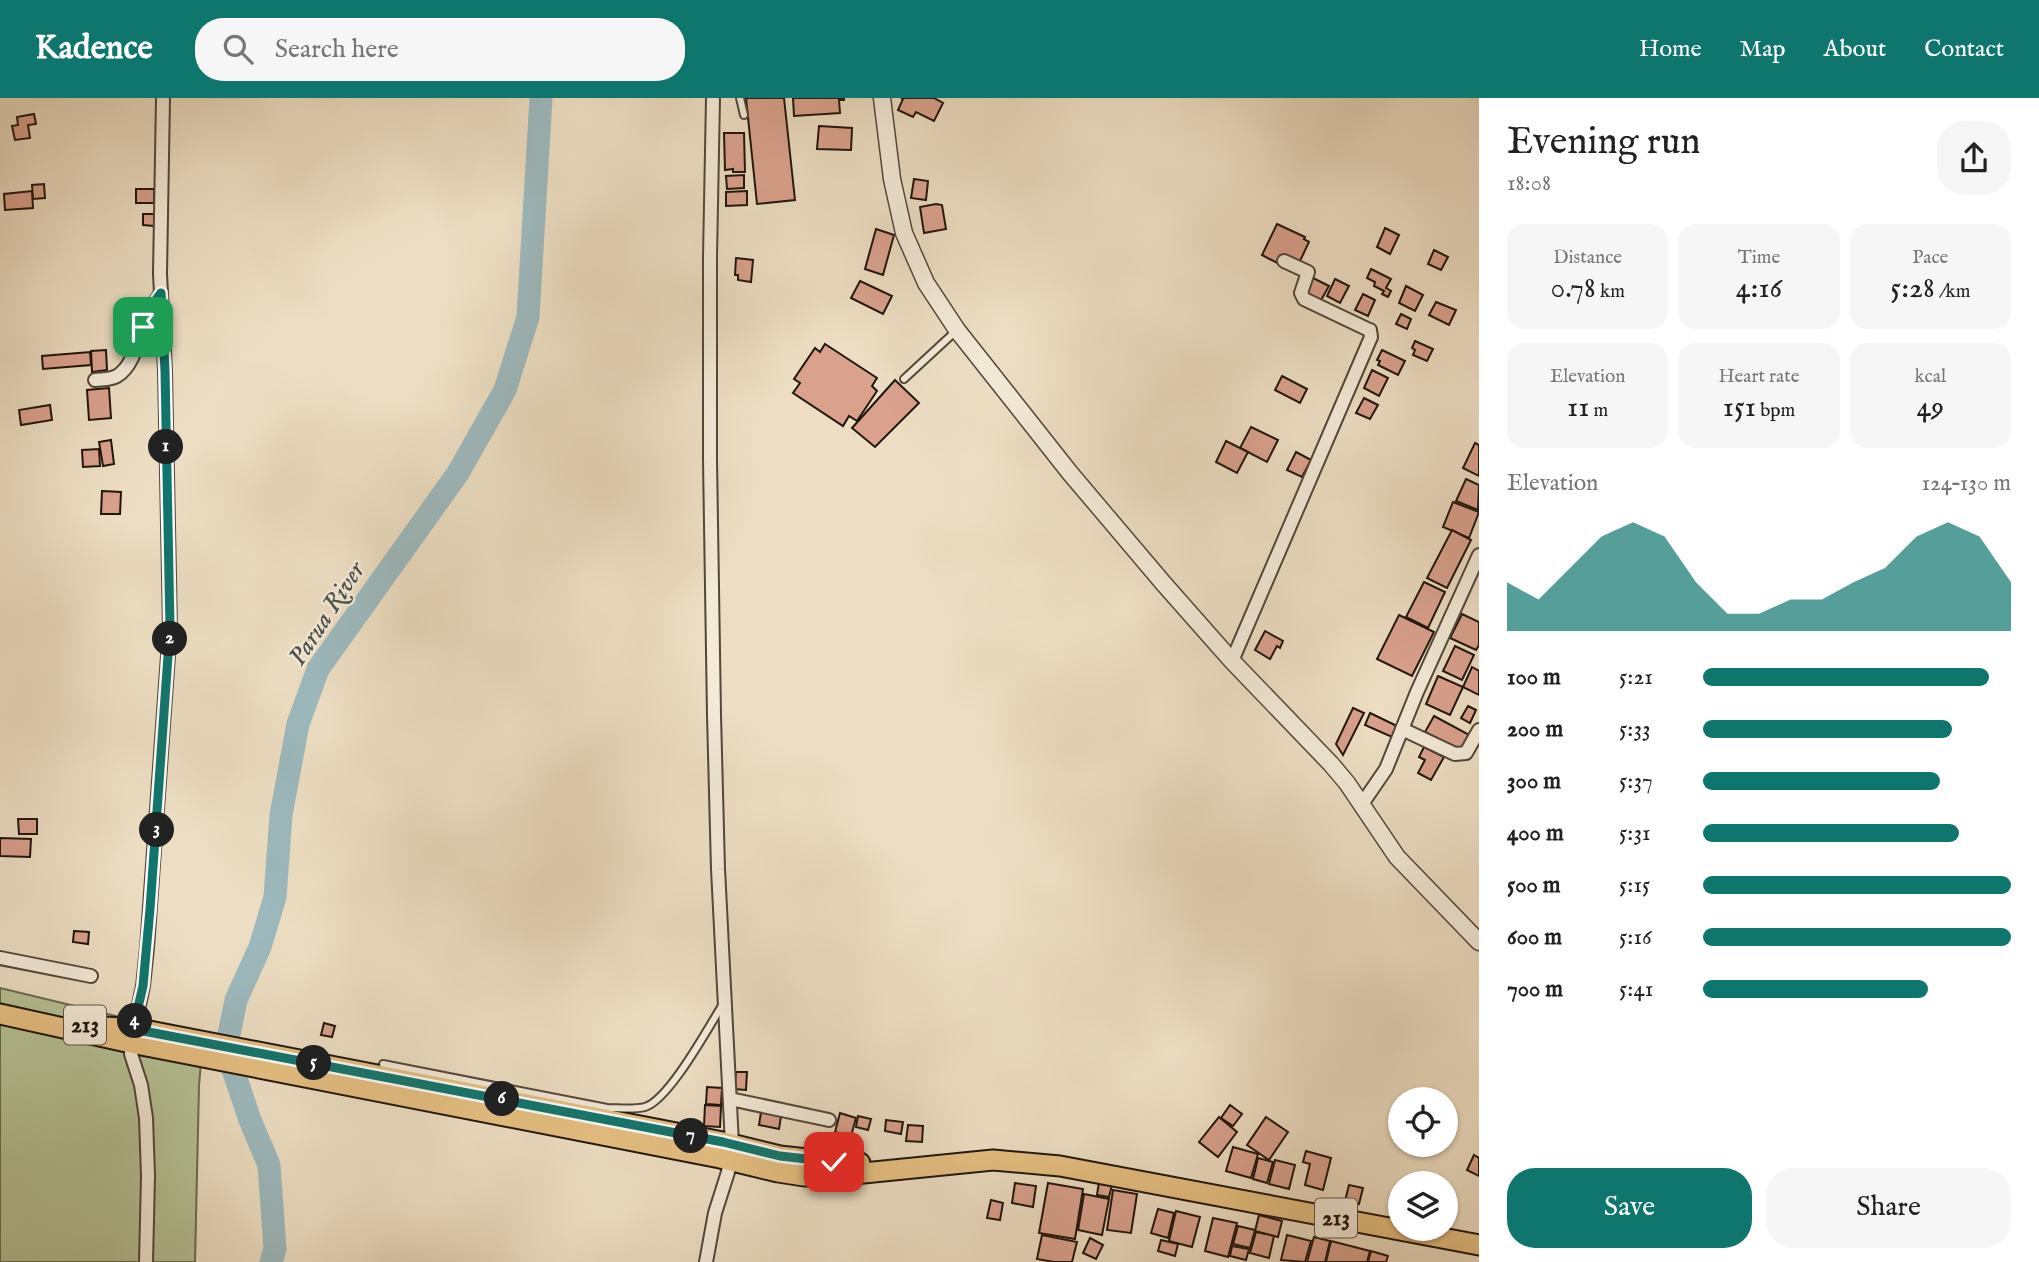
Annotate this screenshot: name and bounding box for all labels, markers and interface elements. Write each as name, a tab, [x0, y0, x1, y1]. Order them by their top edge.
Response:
search box	[195, 18, 685, 81]
text: Kadence	[35, 28, 153, 70]
icon: search	[219, 30, 257, 68]
text: Search here	[275, 33, 399, 66]
text: Home	[1639, 34, 1702, 65]
text: Map	[1740, 34, 1786, 65]
text: About	[1824, 34, 1886, 65]
text: Contact	[1924, 34, 2004, 65]
text: Evening run	[1507, 119, 1701, 167]
button: share	[1937, 121, 2011, 195]
text: 18:08	[1507, 169, 1551, 198]
text: Distance	[1553, 246, 1622, 270]
text: Time	[1738, 246, 1780, 270]
text: Pace	[1912, 246, 1948, 270]
text: 0.78	[1550, 270, 1596, 308]
text: 4:16	[1736, 270, 1782, 308]
text: 5:28	[1890, 270, 1935, 308]
text: km	[1596, 280, 1625, 304]
text: /km	[1935, 280, 1970, 304]
pin	[113, 297, 173, 357]
icon: arrive	[124, 308, 162, 346]
text: Elevation	[1550, 365, 1625, 389]
text: Heart rate	[1718, 365, 1800, 389]
text: kcal	[1914, 365, 1946, 389]
text: 11	[1567, 389, 1589, 427]
text: 151	[1723, 389, 1756, 427]
text: 49	[1916, 389, 1944, 427]
text: m	[1589, 399, 1608, 423]
text: bpm	[1756, 399, 1795, 423]
pin: 1	[148, 430, 184, 464]
text: 1	[162, 434, 169, 458]
text: Elevation	[1507, 469, 1598, 498]
text: 124–130 m	[1921, 469, 2011, 498]
water label: Parua River	[281, 555, 373, 672]
pin: 2	[152, 622, 188, 656]
text: 2	[165, 626, 174, 650]
text: 100 m	[1507, 663, 1561, 692]
text: 5:21	[1619, 663, 1653, 692]
text: 200 m	[1507, 715, 1563, 744]
text: 5:33	[1619, 715, 1651, 744]
text: 300 m	[1507, 767, 1561, 796]
text: 5:37	[1619, 767, 1653, 796]
pin: 3	[140, 812, 174, 848]
text: 3	[153, 817, 160, 841]
text: 400 m	[1507, 819, 1564, 848]
text: 5:31	[1619, 819, 1651, 848]
text: 500 m	[1507, 871, 1561, 900]
text: 5:15	[1619, 871, 1650, 900]
text: 600 m	[1507, 923, 1562, 952]
text: 5:16	[1619, 923, 1652, 952]
text: 700 m	[1507, 975, 1563, 1004]
text: 5:41	[1619, 975, 1653, 1004]
pin: 4	[118, 1004, 152, 1038]
road number: 213	[64, 1006, 106, 1044]
text: 4	[130, 1008, 139, 1032]
pin: 5	[296, 1046, 332, 1080]
text: 5	[310, 1050, 317, 1074]
pin: 6	[484, 1082, 520, 1116]
text: 6	[497, 1086, 506, 1110]
map controls	[1388, 1087, 1458, 1241]
button: locate	[1388, 1087, 1458, 1157]
pin: 7	[674, 1118, 708, 1154]
text: 7	[686, 1123, 695, 1147]
pin	[804, 1132, 864, 1192]
icon: check	[815, 1143, 853, 1181]
button: Save	[1507, 1168, 1752, 1248]
button: Share	[1766, 1168, 2011, 1248]
button: layers	[1388, 1171, 1458, 1241]
road number: 213	[1315, 1198, 1357, 1238]

